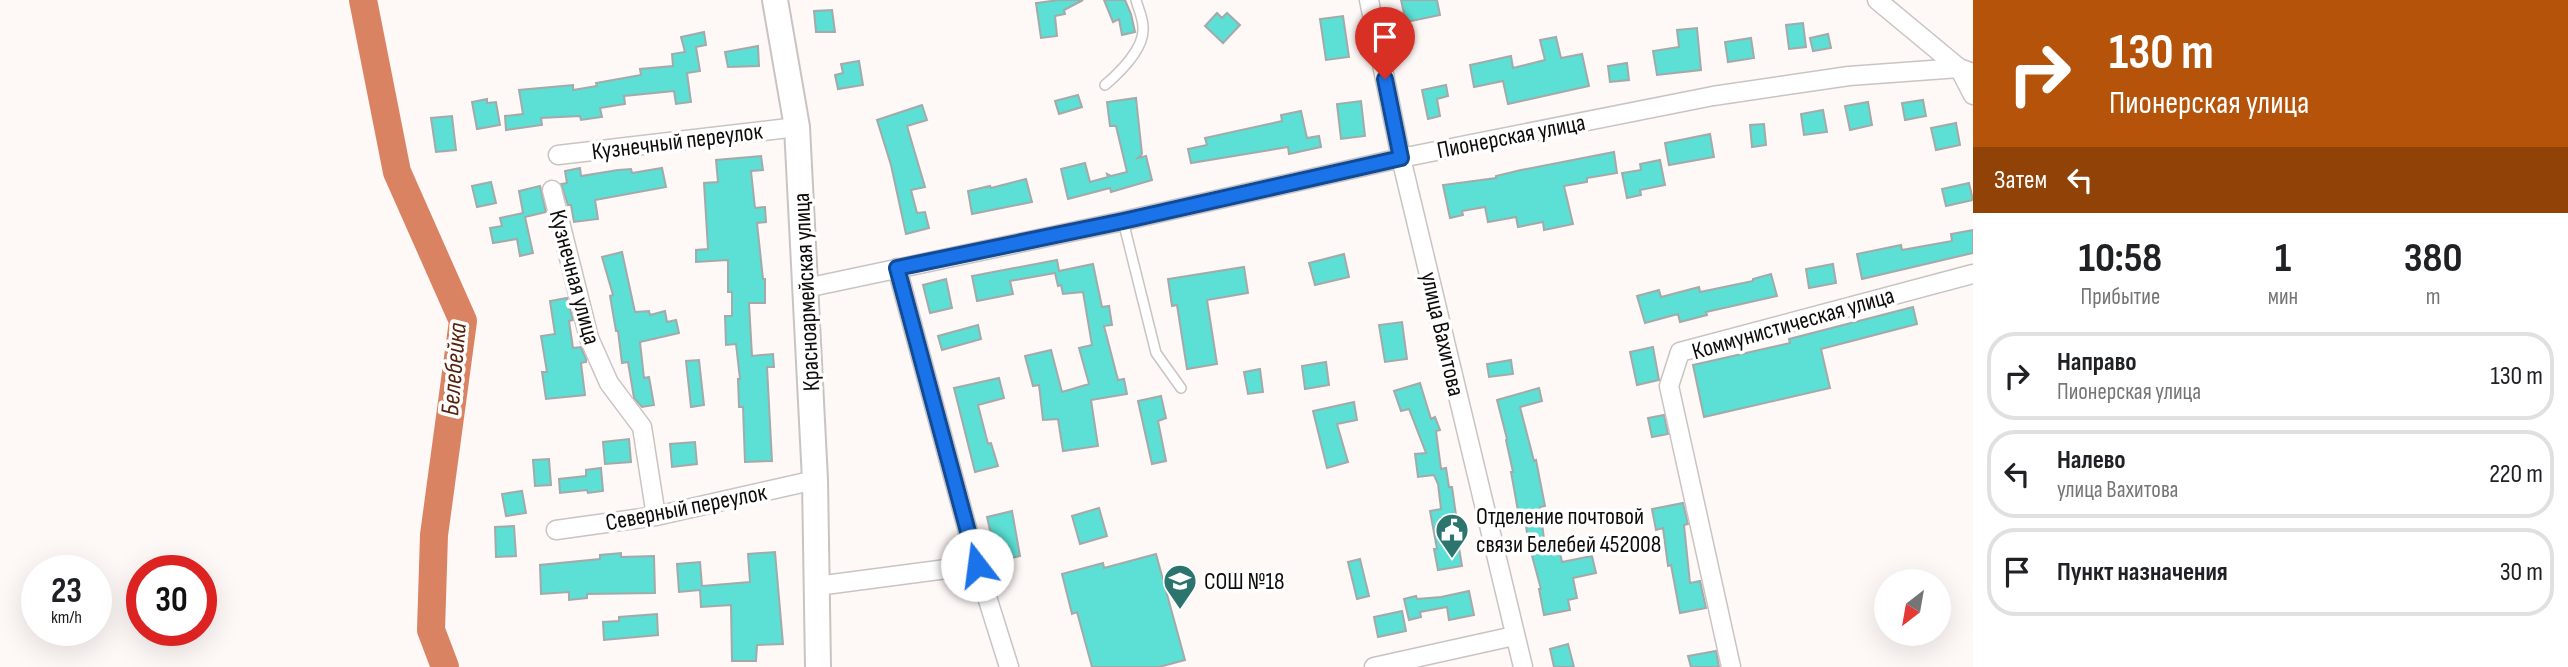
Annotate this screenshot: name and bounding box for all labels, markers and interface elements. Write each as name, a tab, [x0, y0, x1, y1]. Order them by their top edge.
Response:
pin	[1355, 7, 1415, 79]
icon: arrive	[1366, 18, 1404, 56]
text: 130 m	[2109, 24, 2214, 83]
icon: right	[1994, 28, 2085, 119]
text: Пионерская улица	[2109, 84, 2309, 123]
street label: Пионерская улица	[1435, 108, 1588, 165]
street label: Кузнечный переулок	[590, 117, 765, 166]
icon: left	[2061, 161, 2099, 199]
text: Затем	[1994, 165, 2047, 196]
street label: Красноармейская улица	[787, 192, 826, 392]
street label: Кузнечная улица	[543, 207, 606, 348]
text: 10:58	[2079, 233, 2162, 284]
text: 1	[2275, 233, 2291, 284]
text: 380	[2404, 233, 2462, 284]
street label: улица Вахитова	[1414, 269, 1471, 399]
street label: Коммунистическая улица	[1689, 281, 1898, 366]
text: Прибытие	[2081, 283, 2160, 311]
text: мин	[2268, 283, 2298, 311]
text: m	[2426, 283, 2440, 311]
water label: Белебейка	[435, 321, 474, 417]
text: Направо	[2057, 347, 2136, 378]
icon: right	[1998, 357, 2036, 395]
text: 130 m	[2491, 361, 2543, 392]
text: Пионерская улица	[2057, 378, 2201, 406]
text: Налево	[2057, 445, 2126, 476]
icon: left	[1998, 455, 2036, 493]
text: 220 m	[2489, 459, 2543, 490]
text: улица Вахитова	[2057, 476, 2178, 504]
street label: Северный переулок	[603, 477, 770, 537]
place label: Отделение почтовой связи Белебей 452008	[1476, 502, 1661, 559]
public building icon: Отделение почтовой связи Белебей 452008	[1433, 511, 1471, 560]
position arrow	[940, 528, 1014, 602]
icon: arrive	[1998, 553, 2036, 591]
speed limit sign: 30	[126, 555, 217, 646]
text: Пункт назначения	[2057, 557, 2228, 588]
text: 30 m	[2500, 557, 2543, 588]
school or university icon: СОШ №18	[1161, 562, 1199, 611]
place label: СОШ №18	[1204, 567, 1285, 596]
north arrow	[1874, 569, 1951, 646]
map controls	[1874, 569, 1951, 646]
text: 23	[51, 570, 82, 613]
text: km/h	[51, 607, 82, 628]

